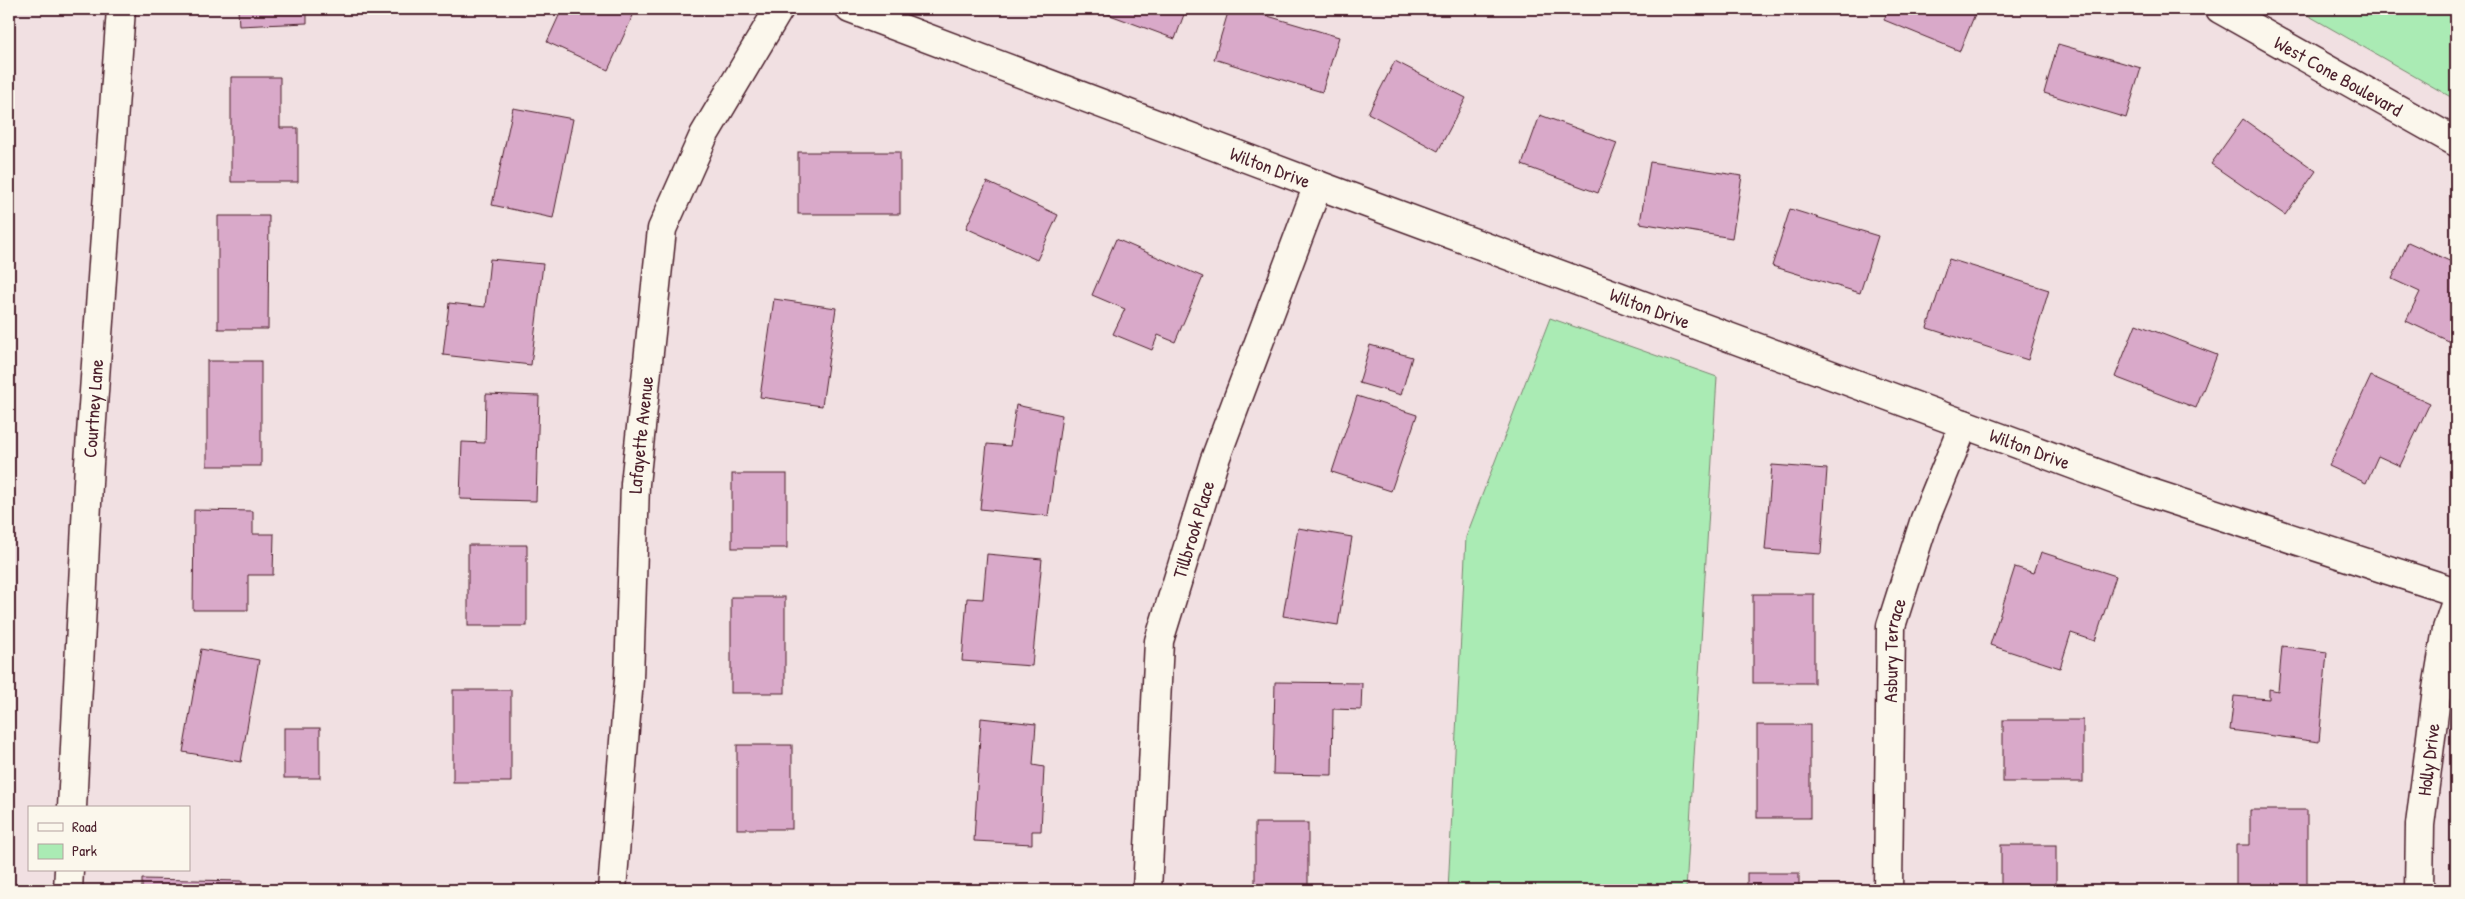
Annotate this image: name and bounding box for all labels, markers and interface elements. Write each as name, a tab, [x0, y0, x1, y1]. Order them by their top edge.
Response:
street label: West Cone Boulevard	[2270, 29, 2408, 123]
street label: Wilton Drive	[1226, 140, 1315, 194]
street label: Wilton Drive	[1606, 281, 1694, 335]
street label: Courtney Lane	[76, 358, 109, 459]
street label: Lafayette Avenue	[622, 375, 659, 494]
street label: Wilton Drive	[1986, 422, 2074, 475]
street label: Tillbrook Place	[1166, 477, 1221, 581]
street label: Asbury Terrace	[1877, 594, 1912, 703]
street label: Holly Drive	[2411, 721, 2446, 797]
legend	[28, 806, 190, 872]
text: Road	[72, 816, 97, 837]
text: Park	[72, 840, 97, 861]

